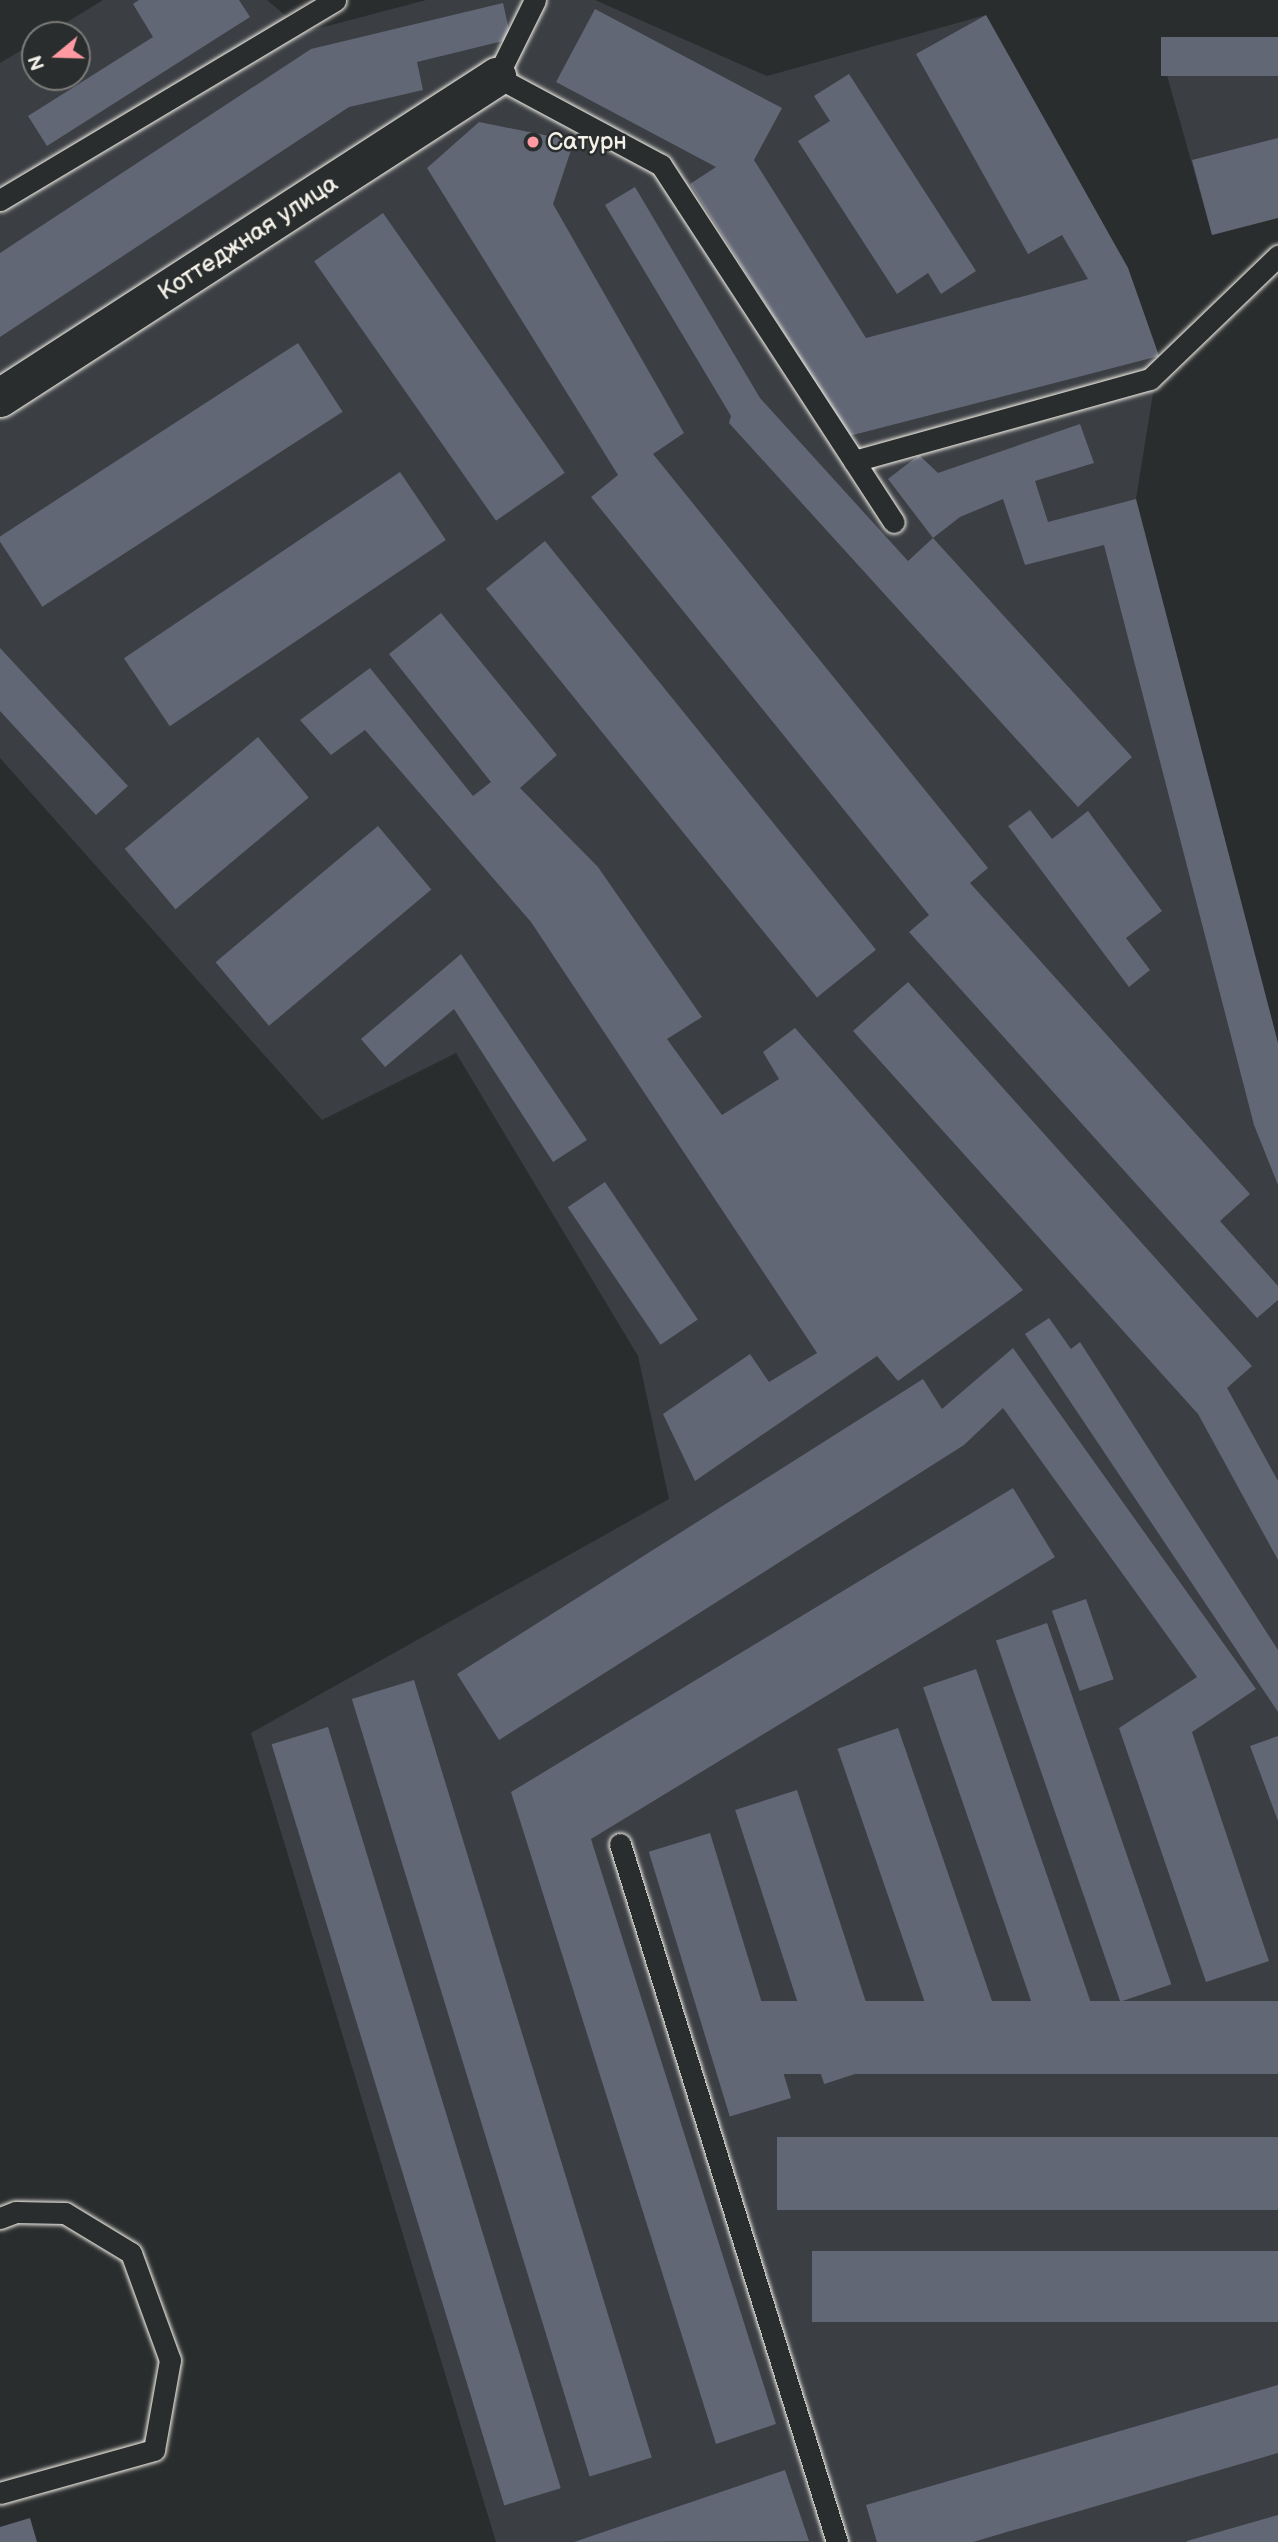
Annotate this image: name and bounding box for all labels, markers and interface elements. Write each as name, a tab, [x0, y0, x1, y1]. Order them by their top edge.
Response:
north arrow	[21, 21, 91, 91]
text: N	[24, 52, 51, 73]
place label: Сатурн	[547, 128, 627, 156]
marker: Сатурн	[525, 134, 541, 150]
street label: Коттеджная улица	[153, 169, 343, 307]

